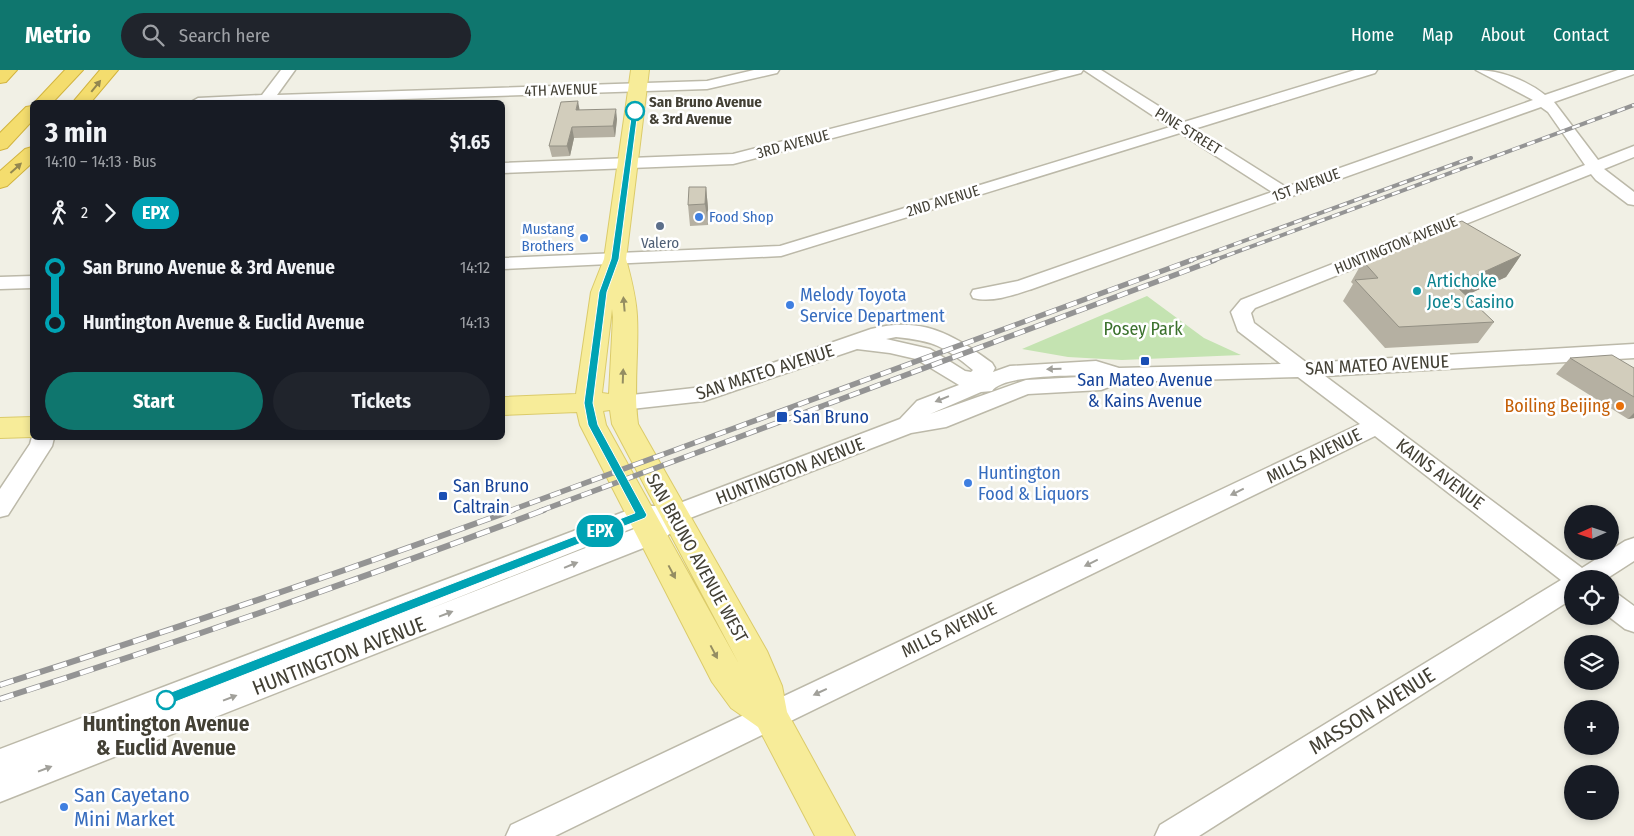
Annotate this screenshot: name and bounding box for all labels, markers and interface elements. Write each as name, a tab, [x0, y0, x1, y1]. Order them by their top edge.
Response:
search box	[121, 13, 471, 58]
text: Metrio	[25, 21, 91, 49]
icon: search	[139, 21, 167, 49]
text: Search here	[179, 24, 270, 47]
text: Home	[1351, 24, 1394, 46]
text: Map	[1422, 24, 1453, 46]
text: About	[1481, 24, 1525, 46]
text: Contact	[1553, 24, 1609, 46]
one-way arrow	[90, 80, 101, 93]
street label: 4TH AVENUE	[524, 80, 598, 100]
place label: San Bruno Avenue & 3rd Avenue	[649, 93, 762, 128]
marker: San Bruno Avenue & 3rd Avenue	[625, 101, 645, 121]
street label: PINE STREET	[1152, 104, 1224, 158]
text: 3 min	[45, 116, 107, 149]
street label: 3RD AVENUE	[755, 126, 831, 162]
text: $1.65	[450, 131, 490, 154]
text: 14:10 – 14:13 · Bus	[45, 152, 156, 171]
one-way arrow	[10, 162, 23, 173]
street label: 1ST AVENUE	[1270, 164, 1342, 206]
street label: 2ND AVENUE	[904, 181, 982, 221]
icon: walk	[45, 199, 73, 227]
icon: forward	[96, 199, 124, 227]
text: EPX	[142, 202, 169, 224]
text: 2	[81, 203, 88, 222]
place label: Food Shop	[709, 208, 774, 226]
marker: Food Shop	[693, 211, 705, 223]
street label: HUNTINGTON AVENUE	[1332, 212, 1460, 278]
place label: Mustang Brothers	[521, 220, 574, 255]
marker: Valero	[654, 220, 666, 232]
marker: Mustang Brothers	[578, 232, 590, 244]
place label: Valero	[641, 234, 679, 252]
text: San Bruno Avenue & 3rd Avenue	[83, 256, 335, 279]
text: 14:12	[460, 258, 490, 277]
place label: Artichoke Joe's Casino	[1427, 270, 1514, 313]
place label: Melody Toyota Service Department	[800, 284, 945, 327]
marker: Artichoke Joe's Casino	[1411, 285, 1423, 297]
one-way arrow	[619, 296, 627, 312]
marker: Melody Toyota Service Department	[784, 299, 796, 311]
text: Huntington Avenue & Euclid Avenue	[83, 311, 364, 334]
text: 14:13	[460, 313, 490, 332]
park label: Posey Park	[1103, 318, 1183, 340]
street label: SAN MATEO AVENUE	[693, 339, 837, 405]
street label: SAN MATEO AVENUE	[1305, 350, 1449, 380]
marker: San Mateo Avenue & Kains Avenue	[1139, 355, 1151, 367]
one-way arrow	[1046, 366, 1062, 374]
one-way arrow	[620, 367, 628, 383]
place label: San Mateo Avenue & Kains Avenue	[1077, 369, 1213, 412]
button: Start	[45, 372, 263, 430]
button: Tickets	[273, 372, 490, 430]
place label: Boiling Beijing	[1504, 395, 1611, 417]
one-way arrow	[935, 396, 949, 404]
marker: Boiling Beijing	[1614, 400, 1626, 412]
place label: San Bruno	[793, 406, 869, 428]
marker: San Bruno	[775, 410, 789, 424]
street label: MILLS AVENUE	[1263, 424, 1365, 488]
street label: HUNTINGTON AVENUE	[713, 433, 867, 509]
street label: KAINS AVENUE	[1392, 434, 1488, 514]
place label: Huntington Food & Liquors	[978, 462, 1089, 505]
street label: SAN BRUNO AVENUE WEST	[641, 470, 753, 647]
place label: San Bruno Caltrain	[453, 475, 529, 518]
marker: Huntington Food & Liquors	[962, 477, 974, 489]
one-way arrow	[1230, 489, 1244, 497]
marker: San Bruno Caltrain	[437, 490, 449, 502]
north arrow	[1564, 505, 1619, 560]
map controls	[1564, 505, 1619, 820]
line badge: EPX	[571, 515, 629, 547]
text: EPX	[586, 520, 614, 542]
one-way arrow	[1083, 558, 1098, 567]
one-way arrow	[564, 561, 579, 569]
one-way arrow	[668, 564, 676, 579]
button: locate	[1564, 570, 1619, 625]
street label: MILLS AVENUE	[898, 598, 1000, 662]
one-way arrow	[439, 610, 454, 618]
street label: HUNTINGTON AVENUE	[249, 611, 429, 701]
button: layers	[1564, 635, 1619, 690]
one-way arrow	[710, 645, 718, 660]
street label: MASSON AVENUE	[1304, 662, 1440, 760]
one-way arrow	[813, 688, 827, 696]
marker: Huntington Avenue & Euclid Avenue	[156, 690, 176, 710]
one-way arrow	[222, 694, 237, 701]
button: +	[1564, 700, 1619, 755]
place label: Huntington Avenue & Euclid Avenue	[83, 711, 250, 761]
one-way arrow	[38, 765, 53, 773]
button: −	[1564, 765, 1619, 820]
place label: San Cayetano Mini Market	[74, 782, 190, 832]
marker: San Cayetano Mini Market	[58, 801, 70, 813]

